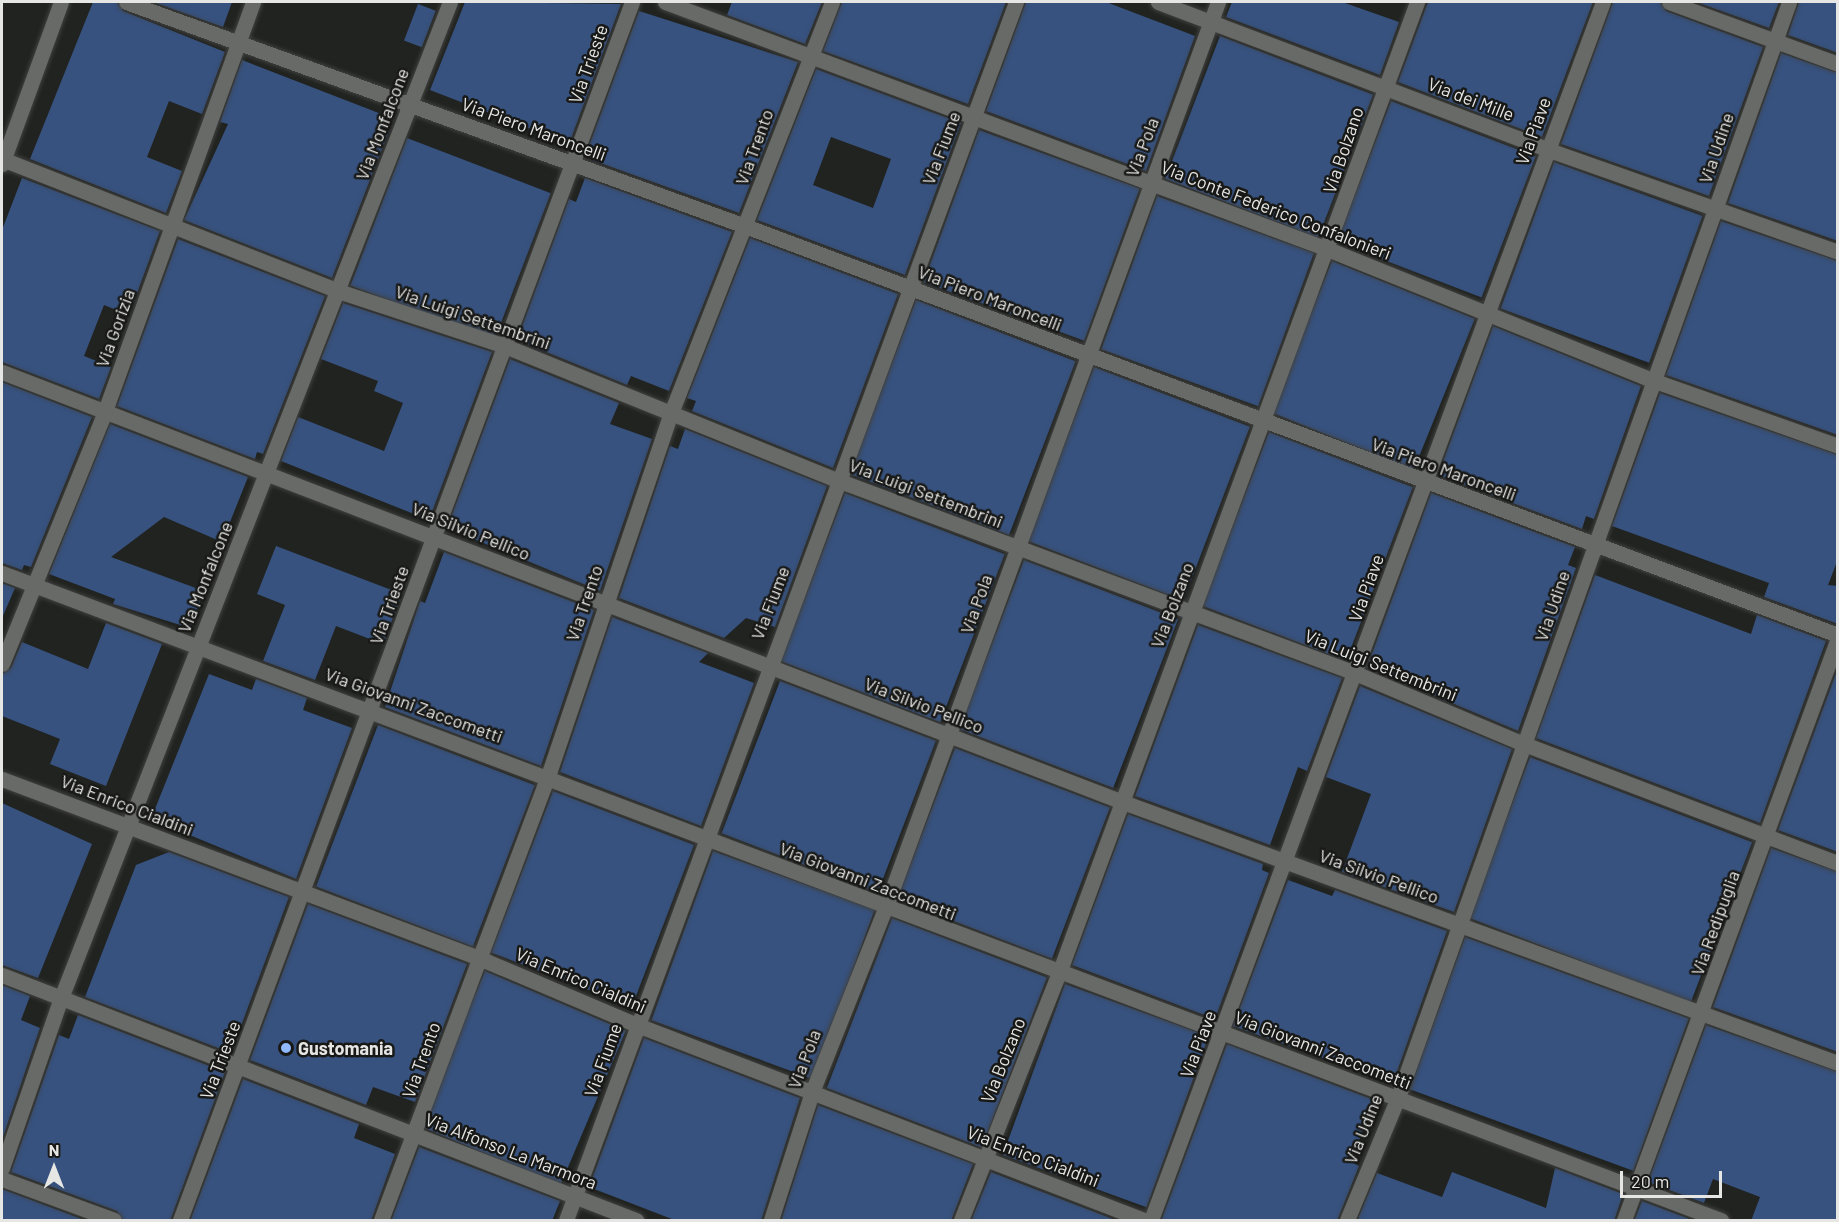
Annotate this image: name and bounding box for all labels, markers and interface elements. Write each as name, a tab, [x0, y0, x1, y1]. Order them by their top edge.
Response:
street label: Via Trieste	[564, 22, 612, 106]
street label: Via Monfalcone	[351, 65, 413, 183]
street label: Via dei Mille	[1425, 73, 1517, 125]
street label: Via Piero Maroncelli	[459, 93, 609, 165]
street label: Via Piave	[1511, 94, 1555, 168]
street label: Via Bolzano	[1318, 104, 1368, 196]
street label: Via Trento	[730, 106, 778, 188]
street label: Via Fiume	[917, 108, 965, 188]
street label: Via Udine	[1694, 110, 1738, 186]
street label: Via Pola	[1121, 114, 1163, 180]
street label: Via Conte Federico Confalonieri	[1158, 156, 1394, 264]
street label: Via Piero Maroncelli	[915, 261, 1065, 335]
street label: Via Luigi Settembrini	[393, 280, 553, 354]
street label: Via Gorizia	[91, 286, 139, 370]
street label: Via Piero Maroncelli	[1369, 433, 1519, 505]
street label: Via Luigi Settembrini	[846, 454, 1006, 532]
street label: Via Silvio Pellico	[409, 497, 533, 565]
street label: Via Monfalcone	[173, 518, 237, 636]
street label: Via Piave	[1344, 551, 1388, 625]
street label: Via Bolzano	[1146, 559, 1198, 651]
street label: Via Trento	[561, 562, 607, 644]
street label: Via Trieste	[365, 563, 413, 647]
street label: Via Fiume	[746, 563, 794, 643]
street label: Via Udine	[1530, 568, 1574, 644]
street label: Via Pola	[955, 571, 997, 637]
street label: Via Luigi Settembrini	[1301, 624, 1461, 706]
street label: Via Giovanni Zaccometti	[322, 663, 506, 747]
street label: Via Silvio Pellico	[861, 672, 987, 738]
street label: Via Enrico Cialdini	[58, 770, 196, 840]
street label: Via Giovanni Zaccometti	[777, 837, 959, 925]
street label: Via Silvio Pellico	[1316, 844, 1442, 908]
street label: Via Redipuglia	[1686, 868, 1744, 978]
street label: Via Enrico Cialdini	[512, 943, 650, 1017]
street label: Via Giovanni Zaccometti	[1232, 1006, 1414, 1094]
street label: Via Piave	[1175, 1007, 1221, 1081]
street label: Via Bolzano	[976, 1014, 1030, 1106]
street label: Via Trieste	[195, 1018, 245, 1102]
street label: Via Trento	[397, 1019, 445, 1101]
street label: Via Fiume	[580, 1020, 626, 1100]
street label: Via Pola	[783, 1026, 825, 1092]
place label: Gustomania	[298, 1037, 393, 1059]
marker: Gustomania	[279, 1041, 293, 1055]
street label: Via Udine	[1339, 1091, 1387, 1167]
street label: Via Alfonso La Marmora	[422, 1108, 600, 1194]
street label: Via Enrico Cialdini	[964, 1121, 1102, 1191]
north arrow	[24, 1138, 84, 1198]
text: N	[49, 1140, 59, 1159]
scale bar	[1623, 1159, 1725, 1197]
text: 20 m	[1631, 1170, 1669, 1192]

